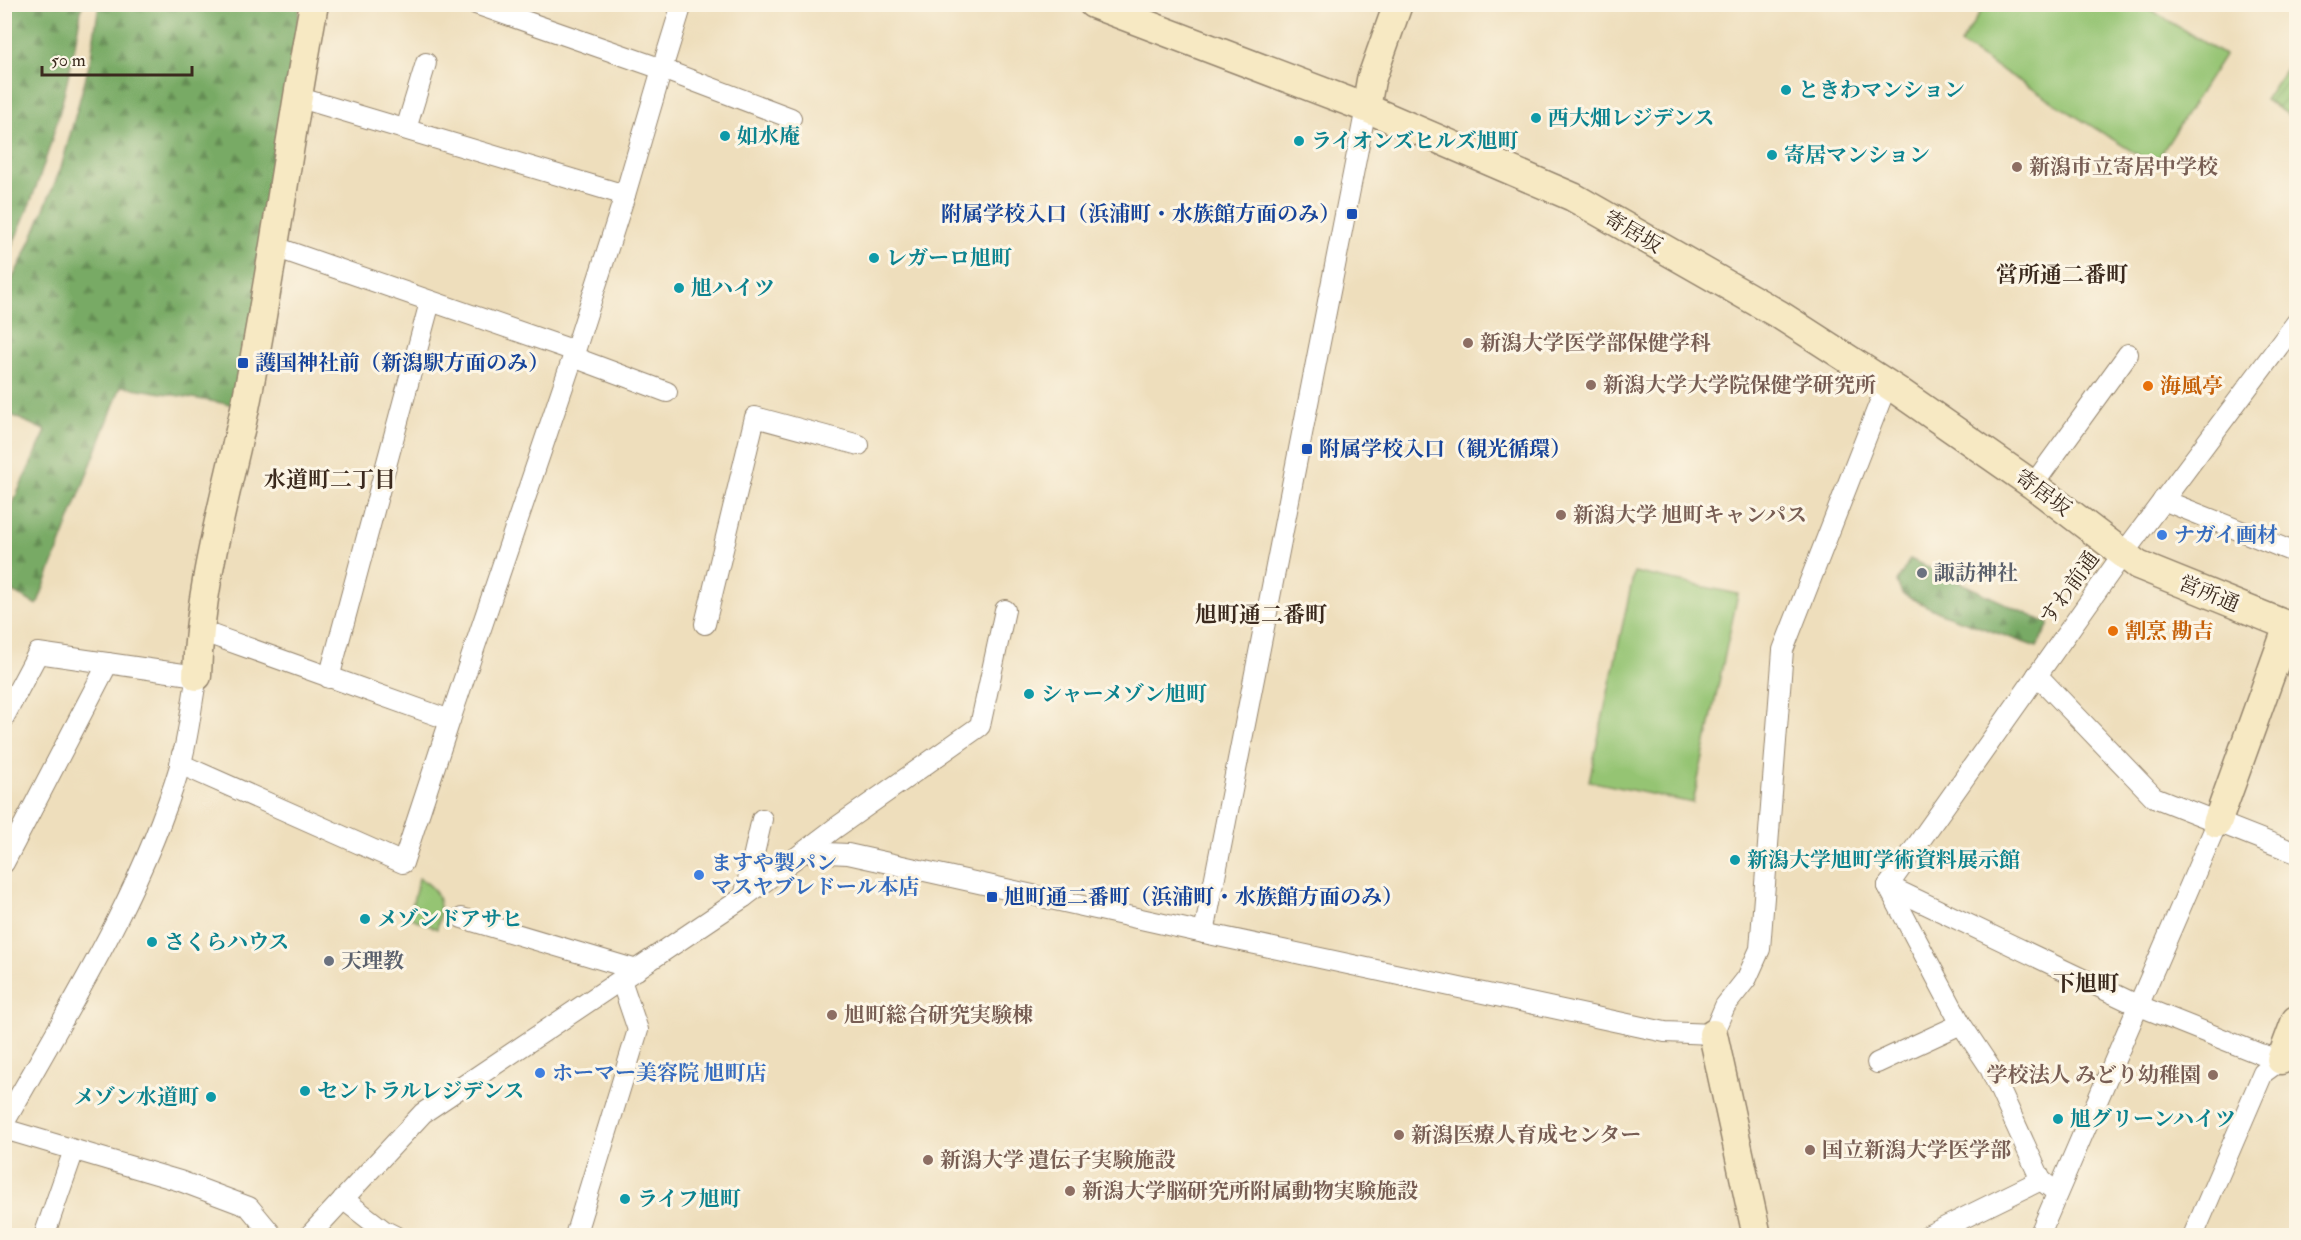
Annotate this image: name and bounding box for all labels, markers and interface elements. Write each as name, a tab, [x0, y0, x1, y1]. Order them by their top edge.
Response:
scale bar	[42, 39, 192, 77]
text: 50 m	[51, 49, 86, 72]
place label: ときわマンション	[1798, 77, 1965, 104]
marker: ときわマンション	[1779, 83, 1793, 97]
place label: 西大畑レジデンス	[1548, 105, 1714, 132]
marker: 西大畑レジデンス	[1529, 111, 1543, 125]
place label: 如水庵	[737, 123, 800, 150]
place label: ライオンズヒルズ旭町	[1311, 128, 1518, 155]
marker: 如水庵	[718, 129, 732, 143]
marker: ライオンズヒルズ旭町	[1292, 134, 1306, 148]
place label: 寄居マンション	[1784, 142, 1930, 169]
marker: 寄居マンション	[1765, 148, 1779, 162]
place label: 新潟市立寄居中学校	[2029, 154, 2218, 181]
marker: 新潟市立寄居中学校	[2010, 160, 2024, 174]
place label: 附属学校入口（浜浦町・水族館方面のみ）	[941, 201, 1340, 228]
street label: 寄居坂	[1599, 205, 1667, 259]
marker: 附属学校入口（浜浦町・水族館方面のみ）	[1345, 207, 1359, 221]
place label: レガーロ旭町	[886, 245, 1012, 272]
marker: レガーロ旭町	[867, 251, 881, 265]
district label: 営所通二番町	[1996, 261, 2128, 289]
place label: 旭ハイツ	[691, 275, 775, 302]
marker: 旭ハイツ	[672, 281, 686, 295]
place label: 新潟大学医学部保健学科	[1480, 330, 1711, 357]
marker: 新潟大学医学部保健学科	[1461, 336, 1475, 350]
place label: 護国神社前（新潟駅方面のみ）	[255, 350, 549, 377]
marker: 護国神社前（新潟駅方面のみ）	[236, 356, 250, 370]
place label: 新潟大学大学院保健学研究所	[1603, 372, 1876, 399]
place label: 海風亭	[2160, 373, 2223, 400]
marker: 新潟大学大学院保健学研究所	[1584, 378, 1598, 392]
marker: 海風亭	[2141, 379, 2155, 393]
place label: 附属学校入口（観光循環）	[1319, 436, 1571, 463]
marker: 附属学校入口（観光循環）	[1300, 442, 1314, 456]
street label: 寄居坂	[2010, 464, 2076, 522]
district label: 水道町二丁目	[264, 466, 396, 494]
place label: 新潟大学 旭町キャンパス	[1573, 502, 1807, 529]
marker: 新潟大学 旭町キャンパス	[1554, 508, 1568, 522]
place label: ナガイ画材	[2174, 522, 2278, 549]
marker: ナガイ画材	[2155, 528, 2169, 542]
street label: すわ前通	[2034, 546, 2106, 630]
place label: 諏訪神社	[1934, 560, 2018, 587]
marker: 諏訪神社	[1915, 566, 1929, 580]
street label: 営所通	[2175, 570, 2243, 618]
district label: 旭町通二番町	[1195, 601, 1327, 629]
place label: 割烹 勘吉	[2125, 618, 2213, 645]
marker: 割烹 勘吉	[2106, 624, 2120, 638]
place label: シャーメゾン旭町	[1041, 681, 1207, 708]
marker: シャーメゾン旭町	[1022, 687, 1036, 701]
place label: 新潟大学旭町学術資料展示館	[1747, 847, 2020, 874]
place label: ますや製パン マスヤブレドール本店	[711, 850, 919, 901]
marker: 新潟大学旭町学術資料展示館	[1728, 853, 1742, 867]
marker: ますや製パン マスヤブレドール本店	[692, 868, 706, 882]
place label: 旭町通二番町（浜浦町・水族館方面のみ）	[1004, 884, 1403, 911]
marker: 旭町通二番町（浜浦町・水族館方面のみ）	[985, 890, 999, 904]
place label: メゾンドアサヒ	[377, 906, 523, 933]
marker: メゾンドアサヒ	[358, 912, 372, 926]
place label: さくらハウス	[164, 929, 289, 956]
marker: さくらハウス	[145, 935, 159, 949]
place label: 天理教	[341, 948, 404, 975]
marker: 天理教	[322, 954, 336, 968]
district label: 下旭町	[2053, 970, 2119, 998]
place label: 旭町総合研究実験棟	[844, 1002, 1033, 1029]
marker: 旭町総合研究実験棟	[825, 1008, 839, 1022]
place label: ホーマー美容院 旭町店	[552, 1060, 766, 1087]
place label: 学校法人 みどり幼稚園	[1987, 1062, 2201, 1089]
marker: ホーマー美容院 旭町店	[533, 1066, 547, 1080]
marker: 学校法人 みどり幼稚園	[2206, 1068, 2220, 1082]
place label: セントラルレジデンス	[317, 1078, 524, 1105]
place label: メゾン水道町	[74, 1084, 199, 1111]
marker: セントラルレジデンス	[298, 1084, 312, 1098]
marker: メゾン水道町	[204, 1090, 218, 1104]
place label: 旭グリーンハイツ	[2070, 1106, 2236, 1133]
marker: 旭グリーンハイツ	[2051, 1112, 2065, 1126]
place label: 新潟医療人育成センター	[1411, 1122, 1641, 1149]
marker: 新潟医療人育成センター	[1392, 1128, 1406, 1142]
place label: 国立新潟大学医学部	[1822, 1137, 2011, 1164]
marker: 国立新潟大学医学部	[1803, 1143, 1817, 1157]
place label: 新潟大学 遺伝子実験施設	[940, 1147, 1175, 1174]
marker: 新潟大学 遺伝子実験施設	[921, 1153, 935, 1167]
place label: 新潟大学脳研究所附属動物実験施設	[1082, 1178, 1418, 1205]
marker: 新潟大学脳研究所附属動物実験施設	[1063, 1184, 1077, 1198]
place label: ライフ旭町	[637, 1186, 741, 1213]
marker: ライフ旭町	[618, 1192, 632, 1206]

